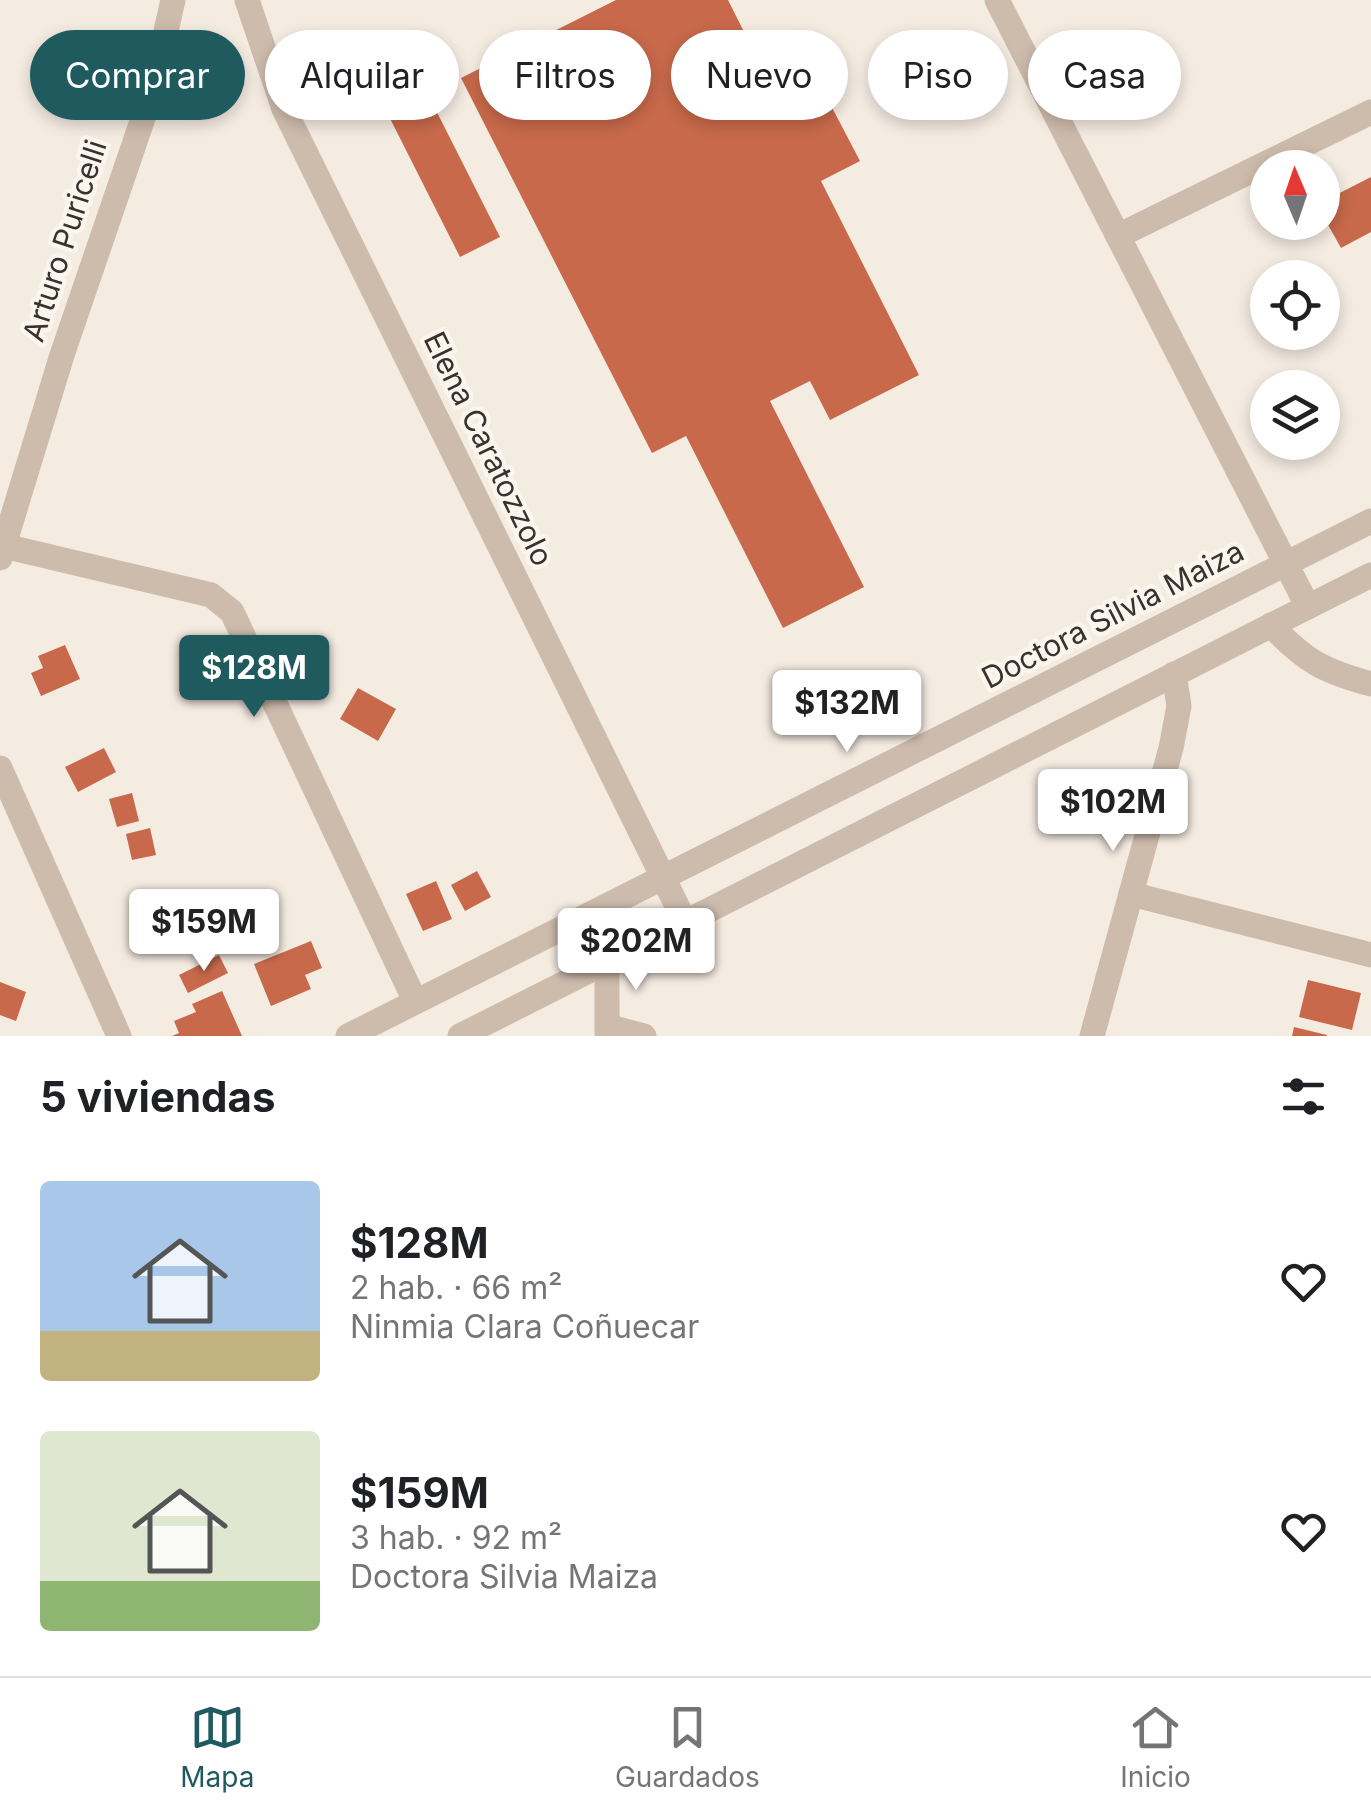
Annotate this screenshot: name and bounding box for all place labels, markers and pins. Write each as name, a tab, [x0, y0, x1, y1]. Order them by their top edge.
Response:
pin: $128M	[184, 635, 324, 720]
pin: $132M	[777, 670, 917, 755]
pin: $102M	[1043, 769, 1183, 854]
pin: $159M	[134, 889, 274, 974]
pin: $202M	[566, 908, 706, 993]

